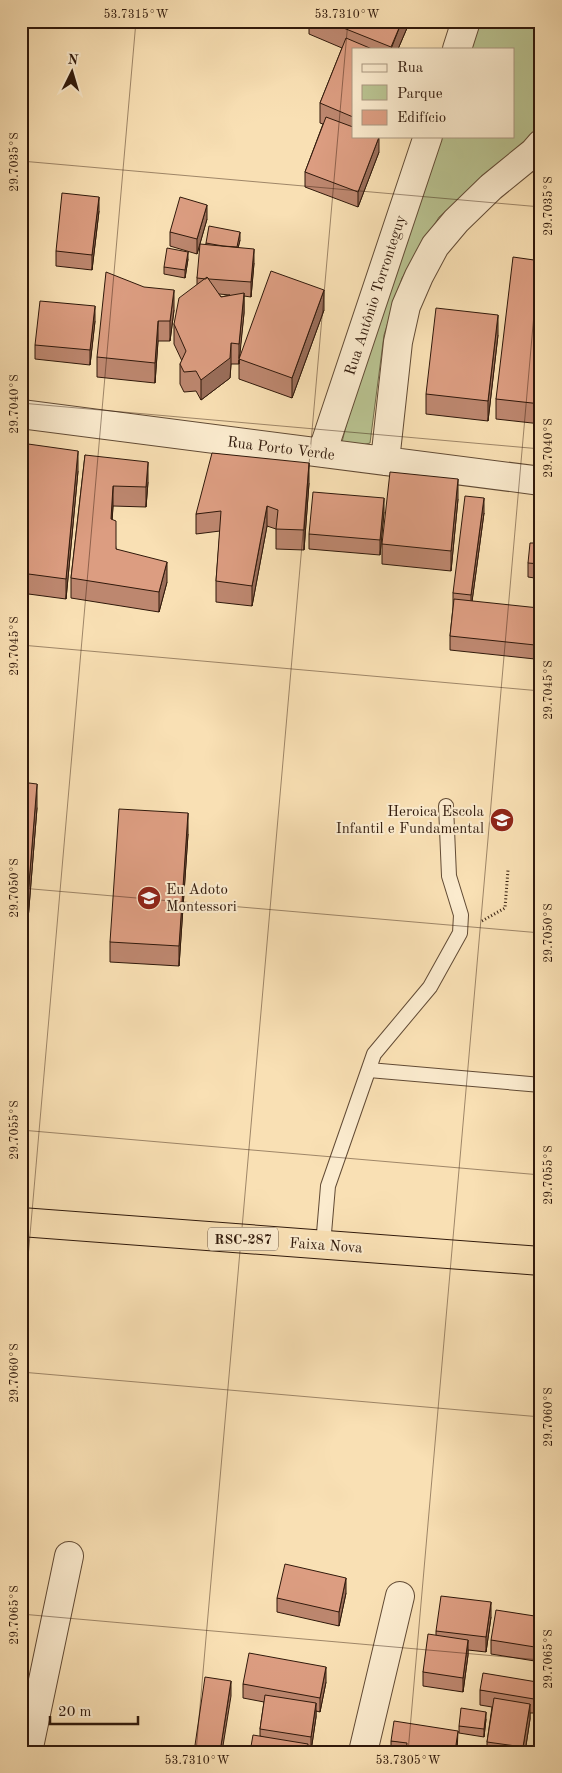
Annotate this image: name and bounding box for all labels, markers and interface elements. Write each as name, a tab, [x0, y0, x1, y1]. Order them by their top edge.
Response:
text: 53.7315°W	[104, 8, 169, 21]
text: 53.7310°W	[315, 8, 380, 21]
north arrow	[48, 48, 98, 98]
legend	[352, 48, 514, 138]
text: N	[67, 53, 79, 68]
text: Rua	[397, 61, 424, 76]
text: Parque	[397, 87, 443, 102]
text: Edifício	[397, 111, 446, 126]
text: 29.7035°S	[8, 132, 21, 192]
text: 29.7035°S	[542, 176, 555, 236]
street label: Rua Antônio Torronteguy	[343, 213, 409, 377]
text: 29.7040°S	[9, 374, 21, 434]
text: 29.7040°S	[543, 418, 555, 478]
street label: Rua Porto Verde	[226, 435, 336, 464]
text: 29.7045°S	[8, 616, 21, 676]
text: 29.7045°S	[542, 660, 555, 720]
place label: Heroica Escola Infantil e Fundamental	[336, 805, 485, 837]
school or university icon: Heroica Escola Infantil e Fundamental	[489, 807, 515, 833]
text: 29.7050°S	[8, 858, 21, 918]
place label: Eu Adoto Montessori	[166, 883, 237, 915]
school or university icon: Eu Adoto Montessori	[136, 885, 162, 911]
text: 29.7050°S	[542, 903, 555, 963]
text: 29.7055°S	[8, 1100, 21, 1160]
text: 29.7055°S	[542, 1145, 555, 1205]
road number: RSC-287	[208, 1228, 278, 1250]
street label: Faixa Nova	[289, 1236, 364, 1257]
text: 29.7060°S	[9, 1343, 21, 1403]
text: 29.7060°S	[543, 1387, 555, 1447]
text: 29.7065°S	[8, 1585, 21, 1645]
text: 29.7065°S	[542, 1629, 555, 1689]
scale bar	[50, 1693, 138, 1725]
text: 20 m	[58, 1705, 92, 1720]
text: 53.7310°W	[165, 1754, 230, 1767]
text: 53.7305°W	[376, 1754, 441, 1767]

